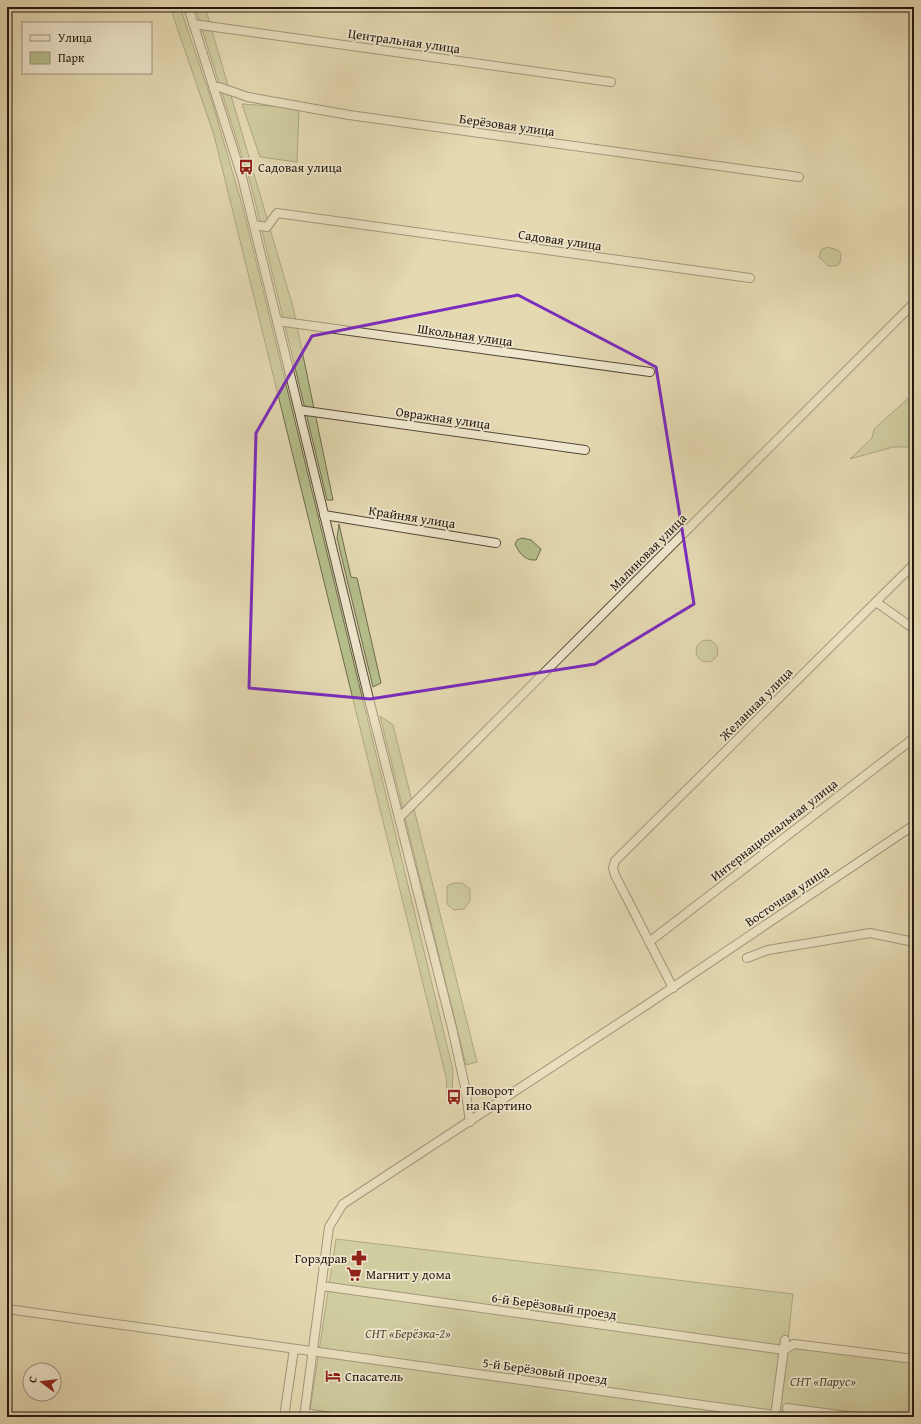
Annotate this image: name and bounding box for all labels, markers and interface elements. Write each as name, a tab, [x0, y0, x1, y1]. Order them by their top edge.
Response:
legend	[22, 22, 152, 74]
street label: Центральная улица	[347, 24, 462, 58]
text: Улица	[58, 29, 92, 46]
text: Парк	[58, 49, 85, 66]
street label: Берёзовая улица	[458, 109, 557, 141]
bus stop icon: Садовая улица	[237, 158, 255, 176]
place label: Садовая улица	[258, 158, 343, 177]
street label: Садовая улица	[517, 225, 604, 255]
street label: Школьная улица	[416, 319, 515, 351]
street label: Овражная улица	[395, 402, 492, 434]
street label: Крайняя улица	[367, 501, 458, 533]
street label: Малиновая улица	[605, 508, 692, 595]
street label: Желанная улица	[714, 662, 798, 746]
street label: Интернациональная улица	[706, 774, 842, 886]
street label: Восточная улица	[741, 860, 834, 931]
place label: Поворот на Картино	[466, 1081, 532, 1115]
bus stop icon: Поворот на Картино	[445, 1088, 463, 1106]
place label: Горздрав	[295, 1249, 347, 1268]
pharmacy icon: Горздрав	[350, 1249, 368, 1267]
supermarket icon: Магнит у дома	[345, 1265, 363, 1283]
place label: Магнит у дома	[366, 1265, 452, 1284]
street label: 6-й Берёзовый проезд	[490, 1288, 618, 1324]
park label: СНТ «Берёзка-2»	[365, 1324, 451, 1343]
street label: 5-й Берёзовый проезд	[481, 1353, 609, 1389]
north arrow	[22, 1362, 62, 1402]
hotel icon: Спасатель	[324, 1367, 342, 1385]
place label: Спасатель	[345, 1367, 403, 1386]
park label: СНТ «Парус»	[790, 1372, 856, 1391]
text: С	[24, 1374, 41, 1384]

